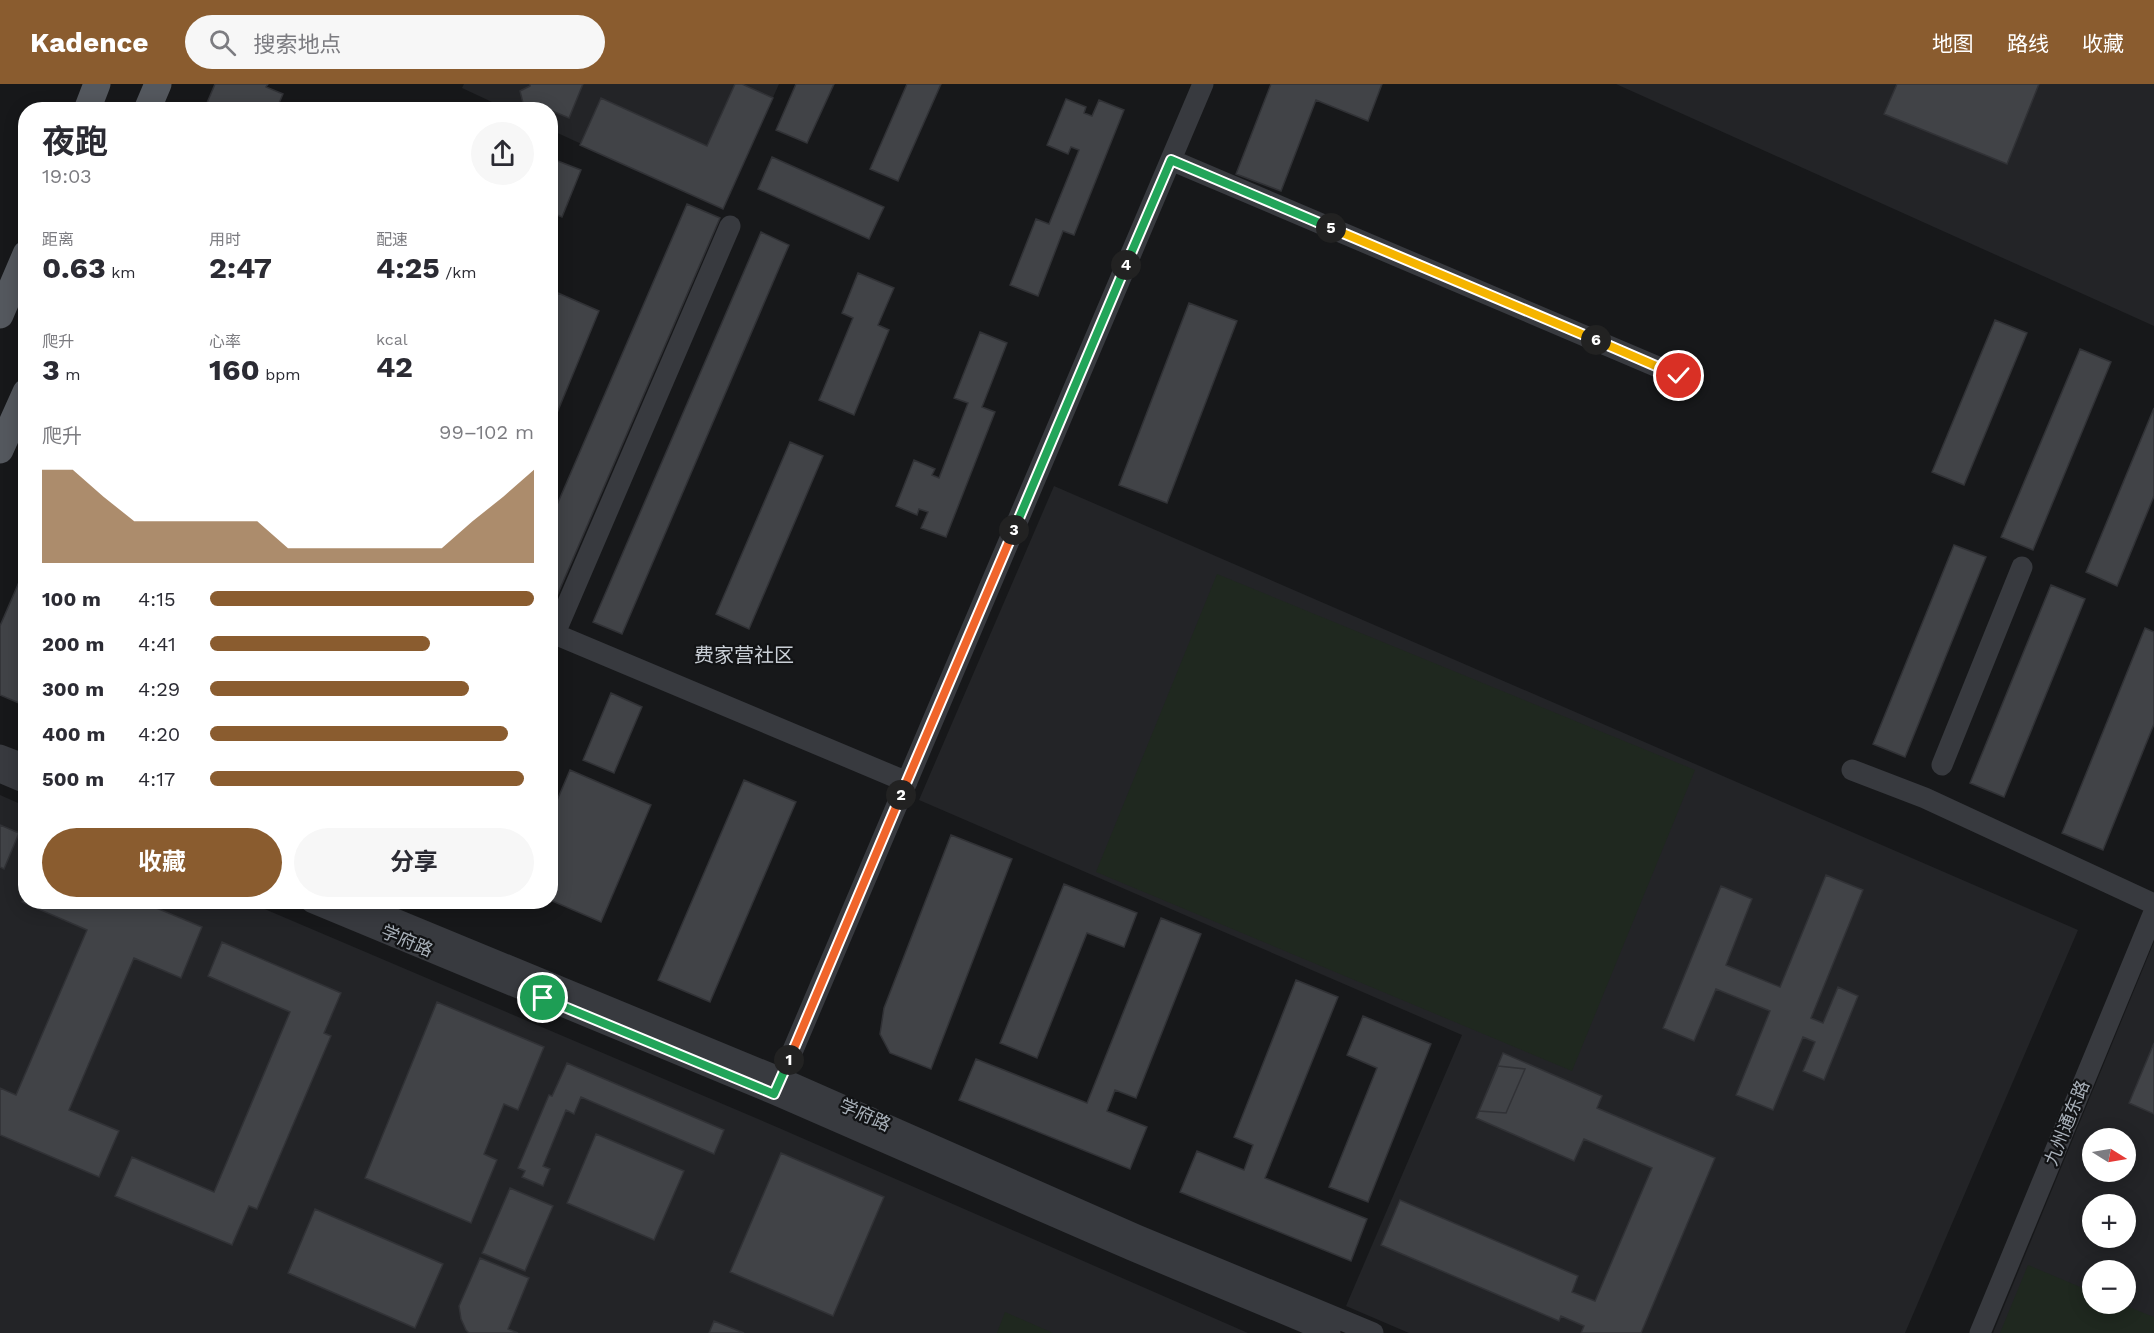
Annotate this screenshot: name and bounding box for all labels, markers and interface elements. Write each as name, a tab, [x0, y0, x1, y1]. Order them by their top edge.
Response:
search box	[185, 15, 605, 69]
text: Kadence	[30, 26, 149, 59]
icon: search	[206, 26, 239, 59]
text: 地图	[1932, 31, 1974, 56]
text: 路线	[2007, 31, 2049, 56]
text: 收藏	[2082, 31, 2124, 56]
text: 搜索地点	[254, 32, 342, 57]
text: 夜跑	[42, 122, 108, 161]
button: share	[471, 122, 534, 185]
text: 19:03	[42, 164, 92, 188]
pin: 5	[1316, 213, 1346, 243]
text: 5	[1326, 218, 1336, 237]
text: 距离	[42, 230, 74, 249]
text: 用时	[209, 230, 241, 249]
text: 配速	[376, 230, 408, 249]
text: 0.63	[42, 250, 106, 285]
text: 2:47	[209, 250, 272, 285]
text: 4:25	[376, 250, 440, 285]
pin: 4	[1111, 250, 1141, 280]
text: 4	[1121, 255, 1131, 274]
text: km	[106, 263, 136, 282]
text: /km	[440, 263, 477, 282]
pin: 6	[1581, 325, 1611, 355]
text: kcal	[376, 330, 408, 349]
text: 6	[1591, 330, 1601, 349]
text: 爬升	[42, 332, 74, 351]
text: 心率	[209, 332, 241, 351]
text: 42	[376, 349, 413, 384]
pin	[1653, 350, 1704, 401]
text: 3	[42, 352, 60, 387]
text: 160	[209, 352, 260, 387]
icon: check	[1662, 359, 1695, 392]
text: m	[60, 365, 81, 384]
text: bpm	[260, 365, 301, 384]
text: 99–102 m	[439, 420, 534, 444]
text: 爬升	[42, 424, 82, 448]
pin: 3	[999, 515, 1029, 545]
text: 3	[1009, 520, 1019, 539]
text: 100 m	[42, 587, 101, 611]
text: 4:15	[138, 587, 176, 611]
text: 200 m	[42, 632, 104, 656]
text: 4:41	[138, 632, 176, 656]
district label: 费家营社区	[694, 643, 794, 667]
text: 300 m	[42, 677, 104, 701]
text: 4:29	[138, 677, 180, 701]
text: 400 m	[42, 722, 105, 746]
text: 4:20	[138, 722, 180, 746]
text: 500 m	[42, 767, 104, 791]
text: 4:17	[138, 767, 175, 791]
pin: 2	[886, 780, 916, 810]
text: 2	[896, 785, 906, 804]
button: 收藏	[42, 828, 282, 897]
button: 分享	[294, 828, 534, 897]
street label: 学府路	[378, 920, 436, 961]
pin	[517, 972, 568, 1023]
icon: arrive	[526, 981, 559, 1014]
pin: 1	[774, 1045, 804, 1075]
text: 1	[786, 1050, 792, 1069]
street label: 九州通东路	[2040, 1077, 2093, 1168]
street label: 学府路	[836, 1094, 894, 1135]
north arrow	[2082, 1128, 2136, 1182]
map controls	[2082, 1128, 2136, 1314]
button: +	[2082, 1194, 2136, 1248]
button: −	[2082, 1260, 2136, 1314]

